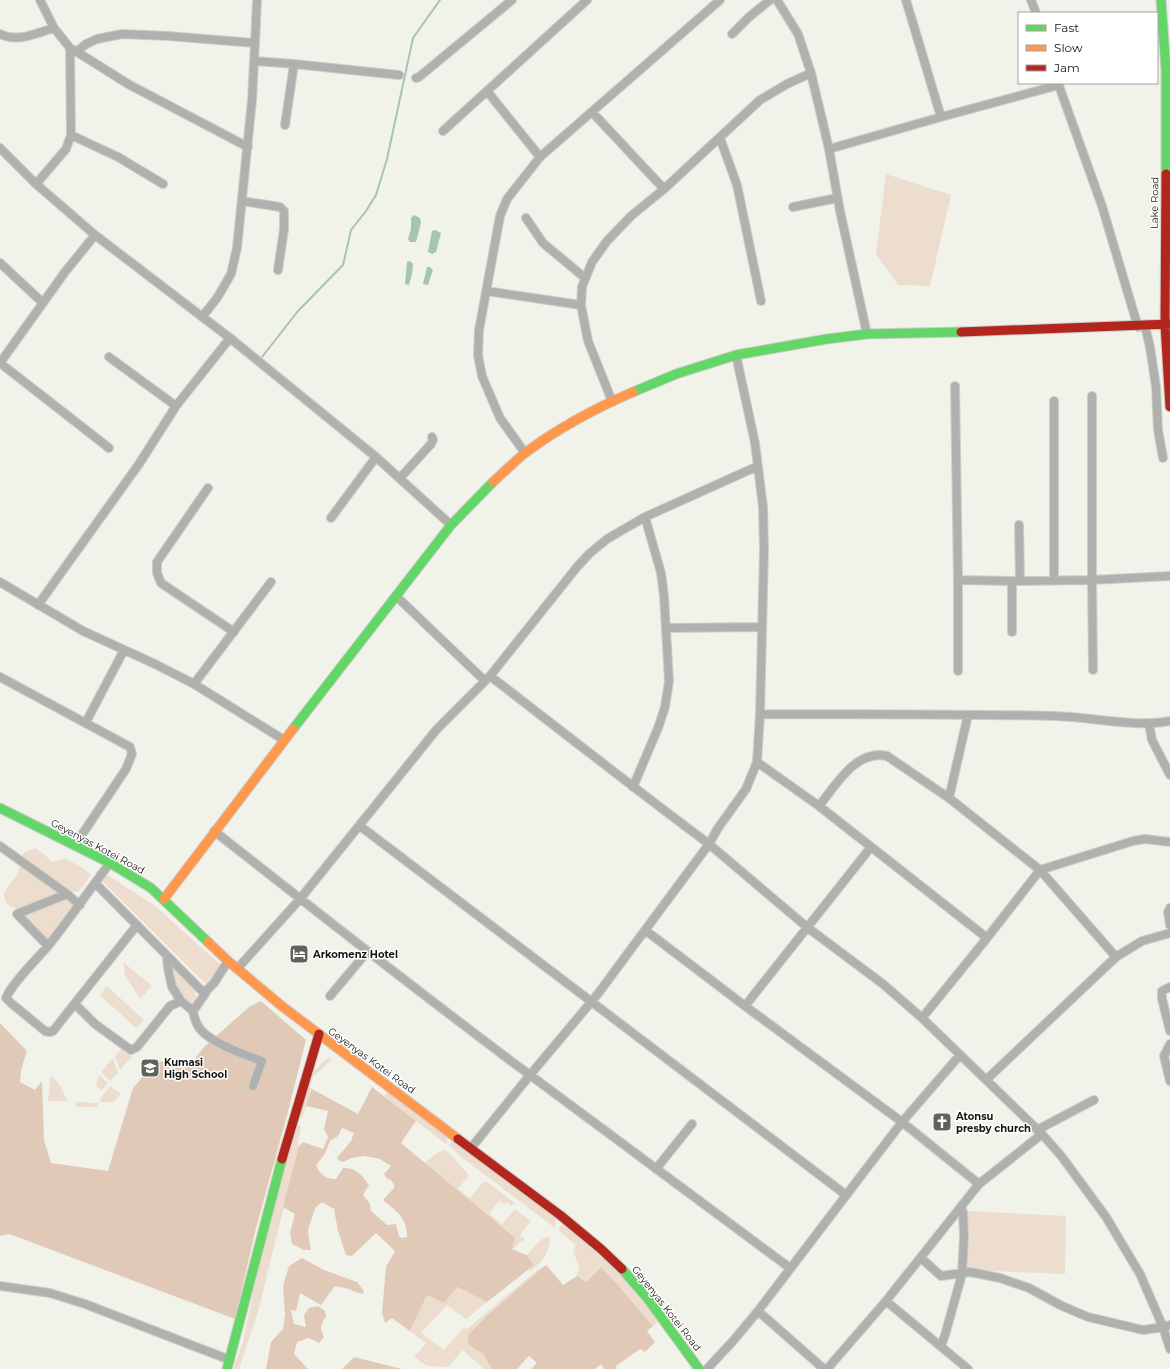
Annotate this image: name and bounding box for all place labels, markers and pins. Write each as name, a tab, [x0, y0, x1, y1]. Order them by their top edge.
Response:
hotel icon: Arkomenz Hotel	[288, 943, 310, 965]
place label: Arkomenz Hotel	[312, 948, 398, 961]
place label: Kumasi High School	[164, 1056, 227, 1081]
school or university icon: Kumasi High School	[139, 1057, 161, 1079]
place label: Atonsu presby church	[955, 1110, 1031, 1135]
church icon: Atonsu presby church	[931, 1111, 953, 1133]

